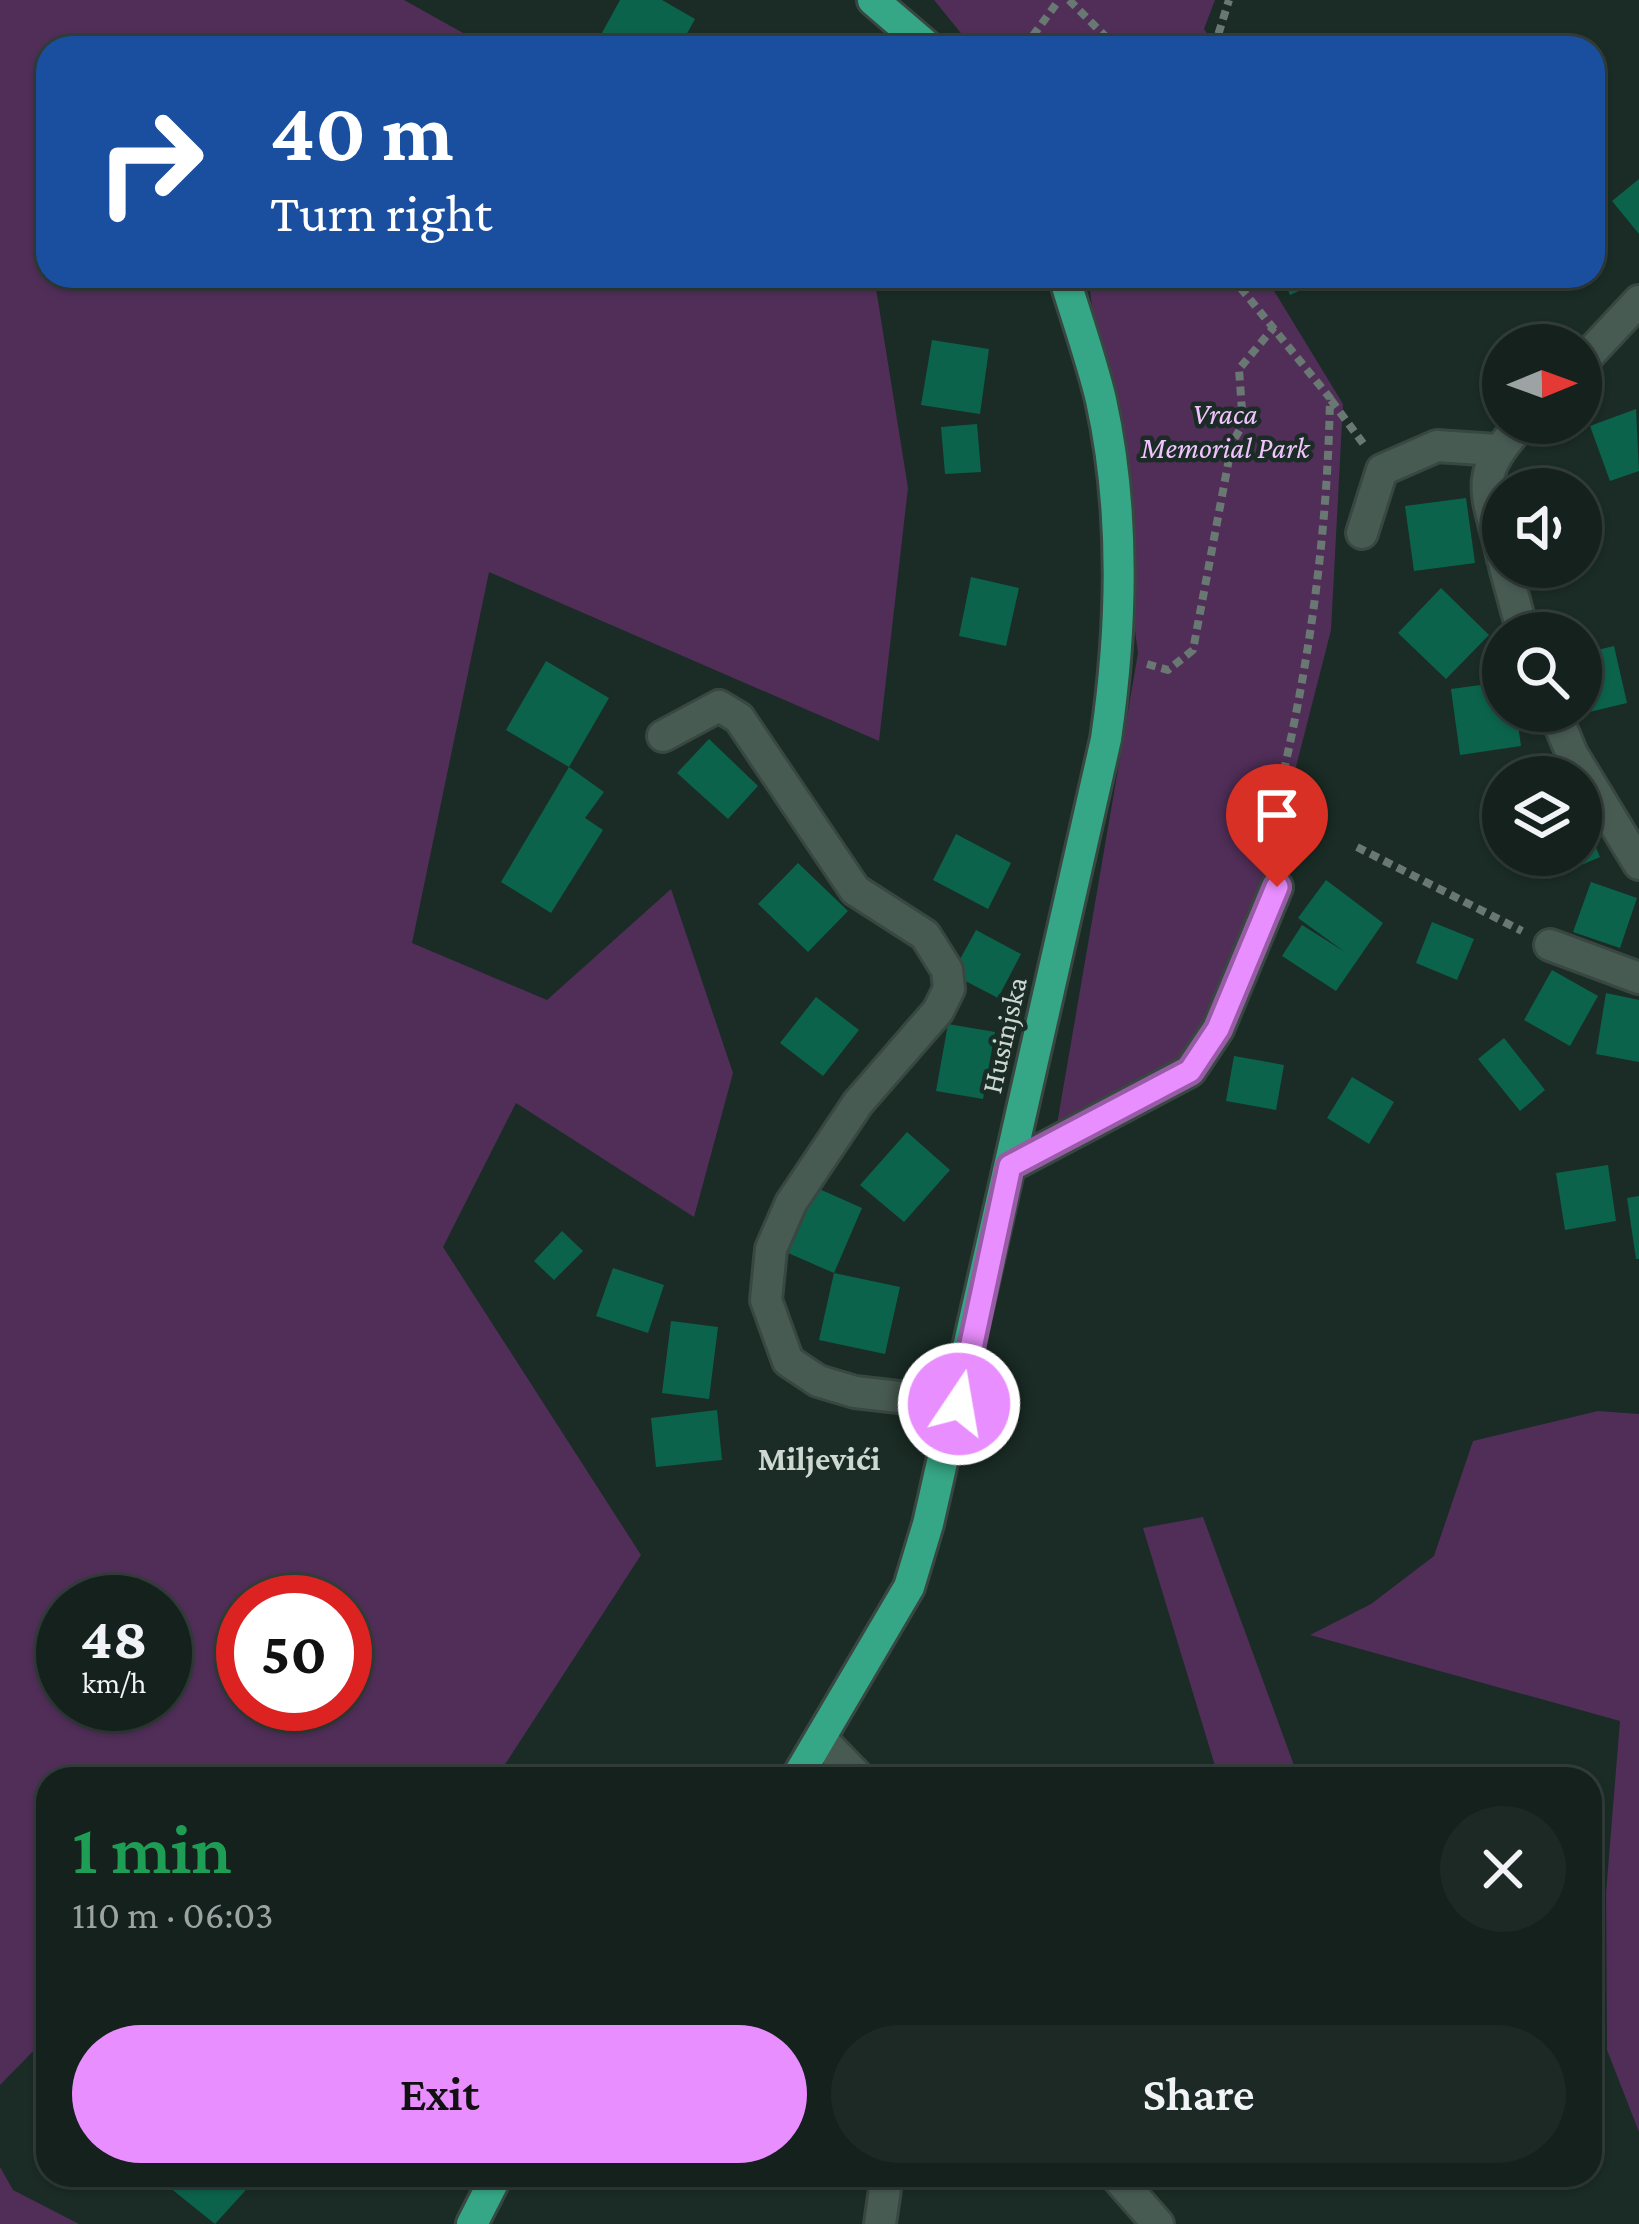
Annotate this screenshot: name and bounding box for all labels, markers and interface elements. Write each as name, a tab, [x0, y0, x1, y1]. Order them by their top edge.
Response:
icon: right	[72, 84, 228, 240]
text: 40 m	[270, 85, 454, 178]
text: Turn right	[270, 183, 492, 243]
north arrow	[1482, 324, 1602, 444]
map controls	[1482, 324, 1602, 876]
park label: Vraca Memorial Park	[1140, 397, 1311, 464]
button: sound	[1482, 468, 1602, 588]
button: search	[1482, 612, 1602, 732]
button: layers	[1482, 756, 1602, 876]
pin	[1226, 764, 1328, 887]
icon: arrive	[1244, 782, 1310, 848]
street label: Husinjska	[974, 973, 1034, 1097]
position arrow	[896, 1341, 1022, 1467]
district label: Miljevići	[758, 1440, 881, 1478]
speed limit sign: 50	[216, 1575, 372, 1731]
text: 48	[80, 1604, 148, 1671]
text: km/h	[82, 1666, 146, 1699]
button: close	[1440, 1806, 1566, 1932]
text: 1 min	[72, 1808, 232, 1888]
text: 110 m · 06:03	[72, 1893, 274, 1936]
button: Exit	[72, 2025, 807, 2163]
button: Share	[831, 2025, 1566, 2163]

